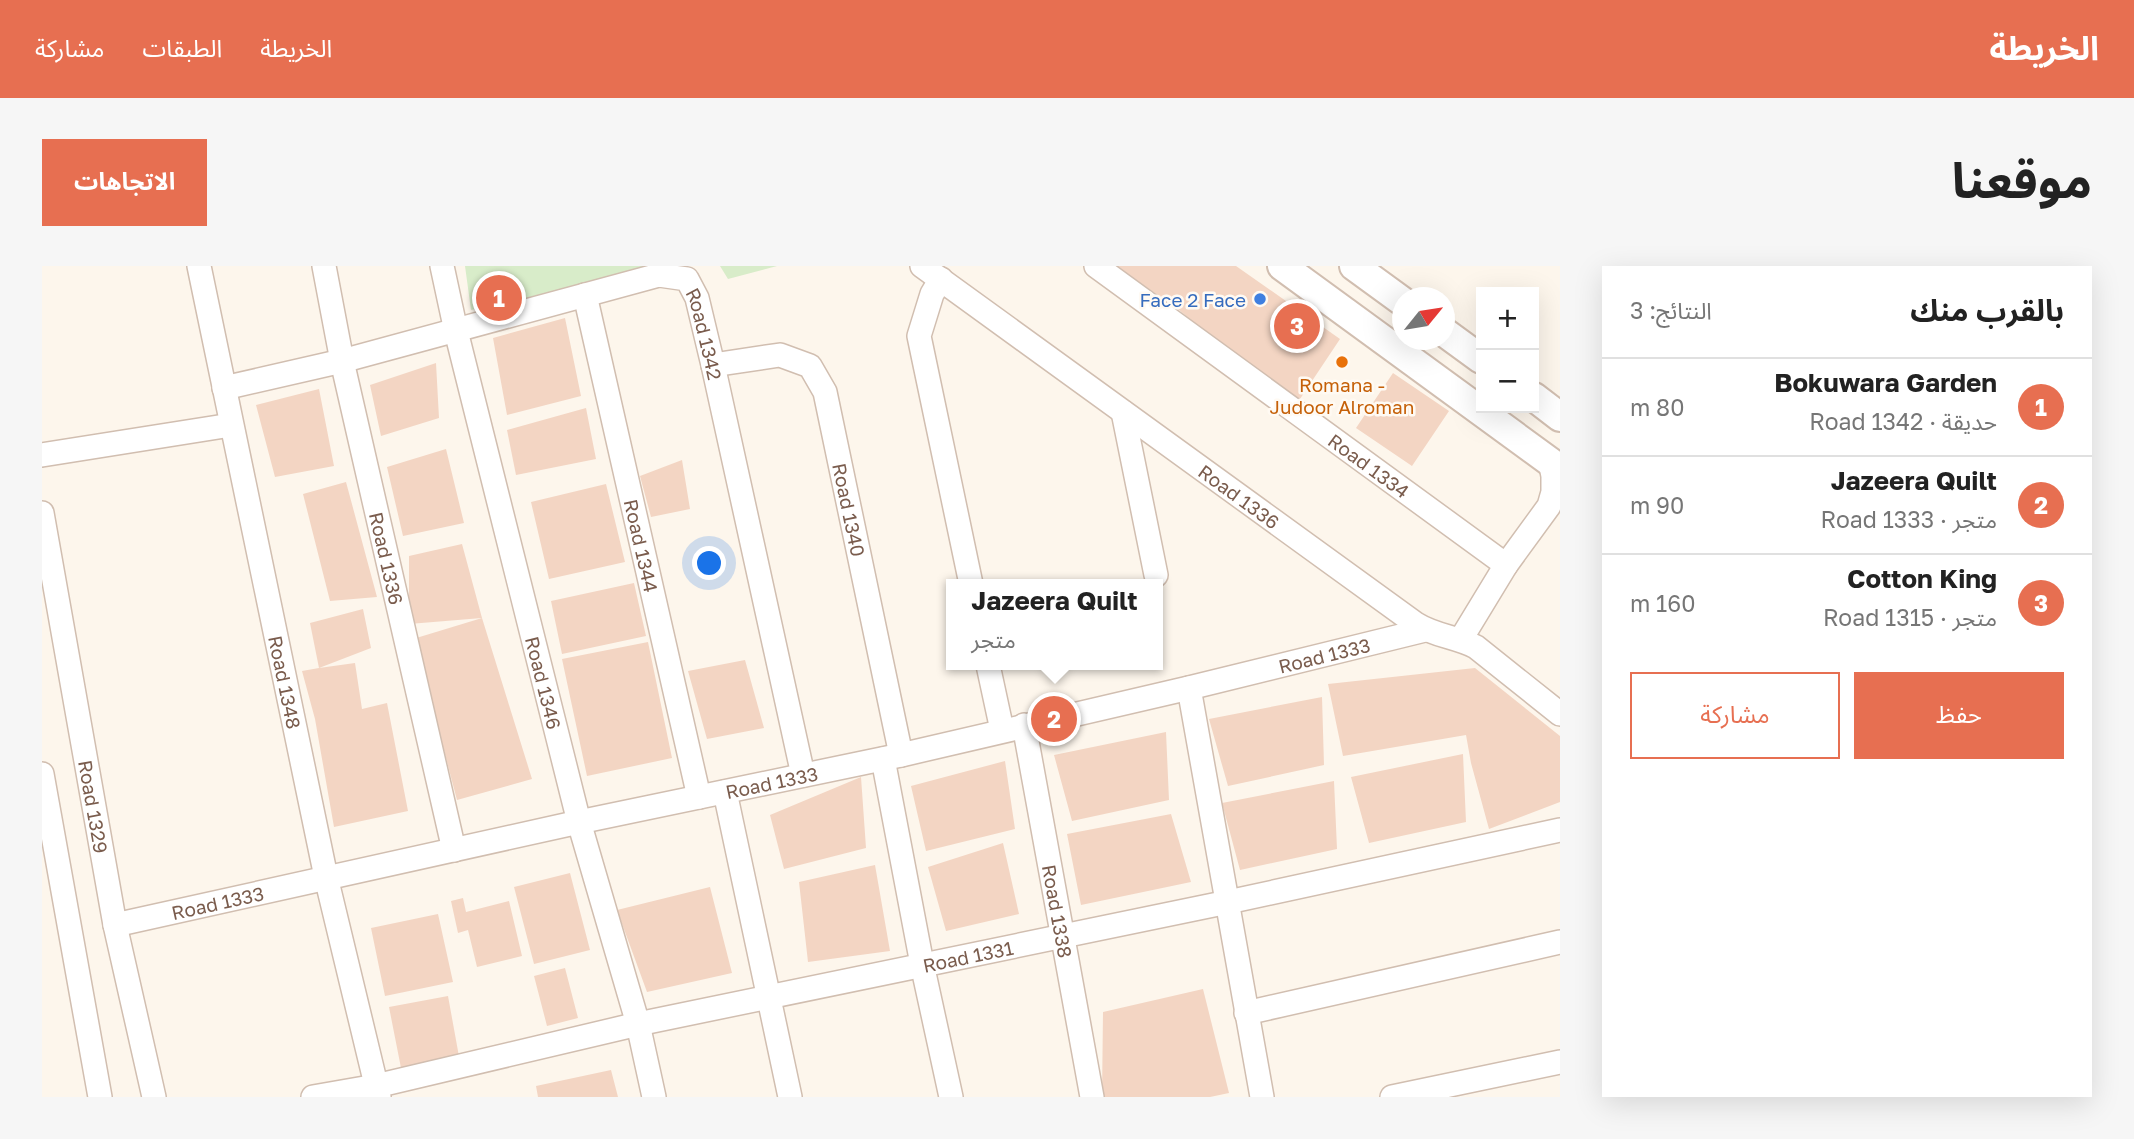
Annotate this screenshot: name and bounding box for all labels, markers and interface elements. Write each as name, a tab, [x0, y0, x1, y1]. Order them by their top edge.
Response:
text: الخريطة	[1989, 28, 2099, 67]
text: مشاركة	[35, 33, 104, 62]
text: الطبقات	[142, 33, 222, 62]
text: الخريطة	[260, 33, 332, 62]
button: الاتجاهات	[42, 139, 207, 226]
text: موقعنا	[1952, 150, 2092, 209]
pin: 1	[476, 272, 522, 324]
street label: Road 1342	[682, 283, 727, 382]
north arrow	[1392, 287, 1455, 350]
map controls	[1476, 287, 1539, 413]
button: +	[1476, 287, 1539, 350]
place label: Face 2 Face	[1139, 288, 1246, 311]
marker: Face 2 Face	[1252, 291, 1268, 307]
text: بالقرب منك	[1910, 292, 2064, 328]
text: النتائج: 3	[1630, 296, 1712, 324]
pin: 3	[1274, 300, 1320, 352]
button: −	[1476, 350, 1539, 413]
marker: Romana - Judoor Alroman	[1334, 354, 1350, 370]
text: Bokuwara Garden	[1774, 367, 1997, 398]
place label: Romana - Judoor Alroman	[1270, 373, 1414, 418]
text: 80 m	[1630, 393, 1684, 421]
text: 1	[2035, 393, 2047, 421]
text: حديقة · Road 1342	[1809, 407, 1997, 435]
street label: Road 1334	[1324, 428, 1414, 502]
street label: Road 1336	[1194, 459, 1284, 533]
street label: Road 1340	[829, 461, 871, 559]
text: Jazeera Quilt	[1831, 465, 1997, 496]
text: 90 m	[1630, 491, 1684, 519]
text: 2	[2034, 491, 2048, 519]
street label: Road 1344	[620, 497, 664, 594]
text: متجر · Road 1333	[1821, 505, 1997, 533]
street label: Road 1336	[365, 510, 409, 607]
your location	[692, 546, 726, 580]
text: Cotton King	[1847, 563, 1997, 594]
popup	[946, 579, 1163, 670]
text: Jazeera Quilt	[971, 585, 1138, 616]
text: 160 m	[1630, 589, 1695, 617]
text: 3	[2034, 589, 2048, 617]
text: متجر · Road 1315	[1823, 603, 1997, 631]
text: متجر	[971, 625, 1016, 653]
street label: Road 1333	[1276, 632, 1372, 677]
street label: Road 1348	[265, 633, 306, 731]
street label: Road 1346	[521, 634, 567, 731]
button: مشاركة	[1630, 672, 1840, 759]
button: حفظ	[1854, 672, 2064, 759]
pin: 2	[1031, 693, 1077, 745]
street label: Road 1329	[74, 758, 114, 855]
street label: Road 1333	[723, 761, 820, 803]
street label: Road 1338	[1038, 862, 1078, 959]
street label: Road 1333	[169, 881, 266, 924]
street label: Road 1331	[920, 935, 1015, 976]

